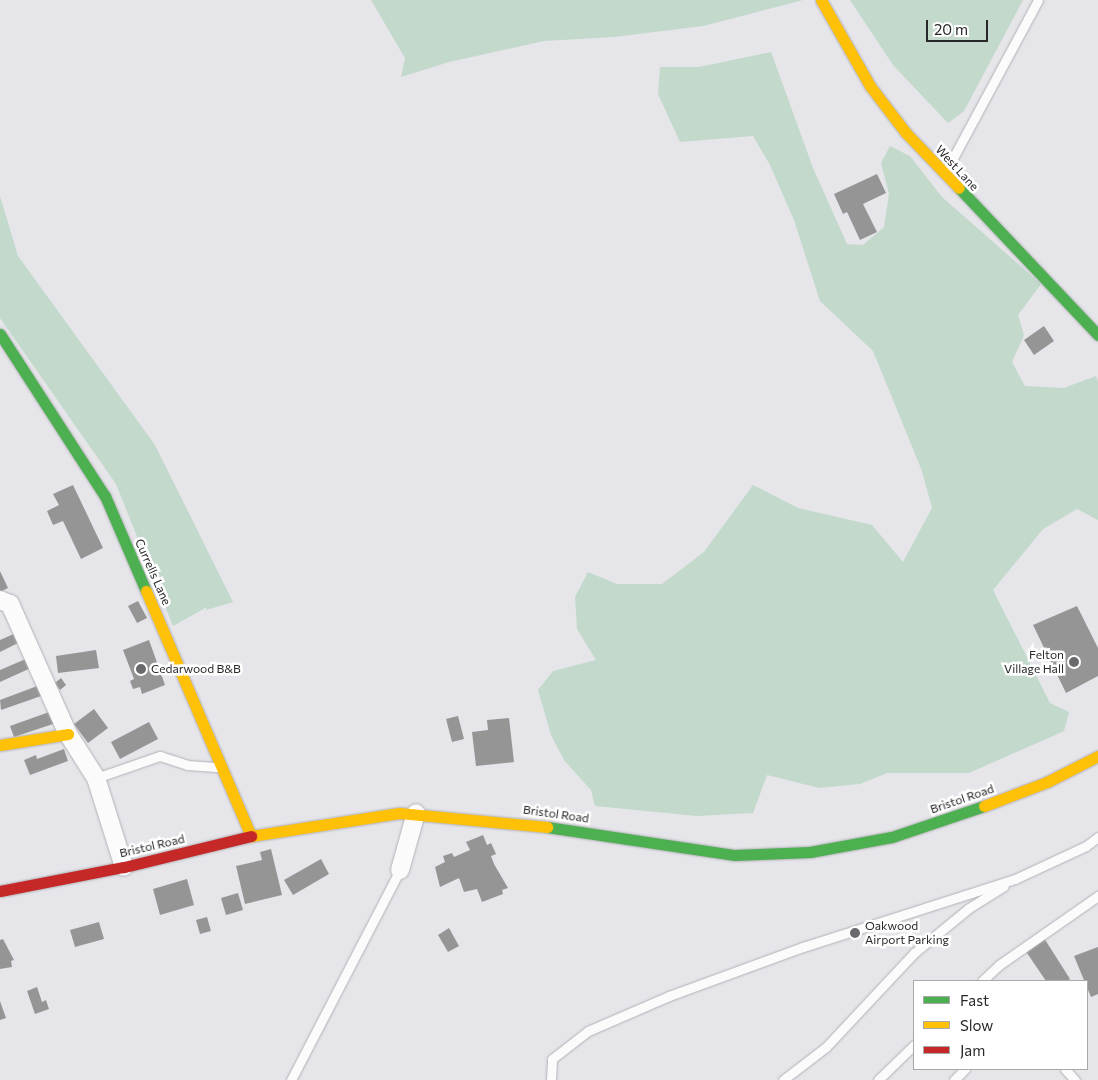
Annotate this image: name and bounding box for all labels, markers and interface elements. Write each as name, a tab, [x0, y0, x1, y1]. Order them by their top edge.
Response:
scale bar	[928, 10, 990, 42]
text: 20 m	[934, 20, 968, 38]
street label: West Lane	[932, 142, 982, 194]
street label: Currells Lane	[132, 537, 174, 607]
place label: Felton Village Hall	[1004, 648, 1064, 676]
marker: Felton Village Hall	[1068, 656, 1080, 668]
place label: Cedarwood B&B	[151, 662, 241, 676]
marker: Cedarwood B&B	[135, 663, 147, 675]
street label: Bristol Road	[928, 781, 996, 817]
street label: Bristol Road	[522, 802, 590, 826]
street label: Bristol Road	[118, 832, 186, 860]
place label: Oakwood Airport Parking	[865, 919, 949, 947]
marker: Oakwood Airport Parking	[849, 927, 861, 939]
legend	[913, 980, 1088, 1070]
text: Fast	[960, 991, 989, 1009]
text: Slow	[960, 1016, 993, 1034]
text: Jam	[960, 1041, 985, 1059]

